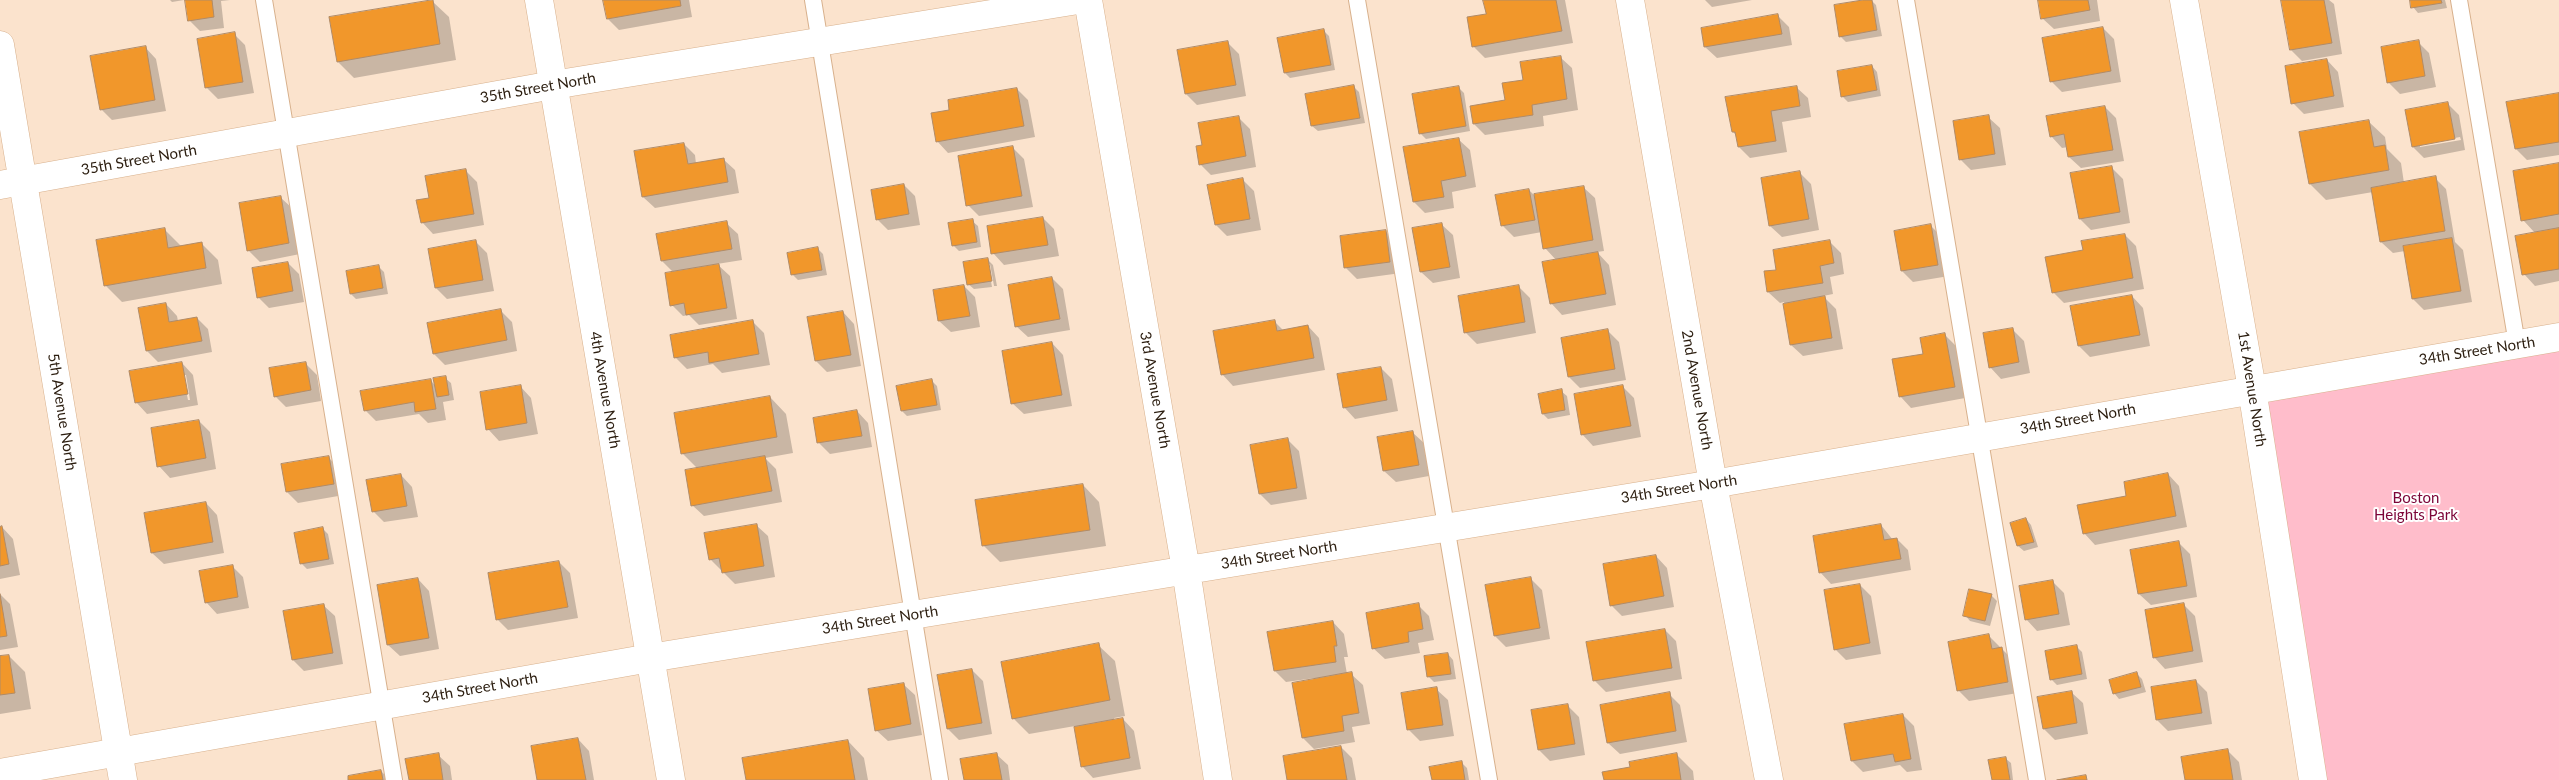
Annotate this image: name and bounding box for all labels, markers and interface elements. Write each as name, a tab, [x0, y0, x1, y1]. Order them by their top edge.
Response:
street label: 35th Street North	[479, 69, 597, 107]
street label: 35th Street North	[80, 141, 198, 179]
street label: 2nd Avenue North	[1678, 328, 1716, 452]
street label: 4th Avenue North	[586, 330, 624, 450]
street label: 3rd Avenue North	[1136, 330, 1174, 450]
street label: 1st Avenue North	[2234, 330, 2270, 448]
street label: 34th Street North	[2418, 333, 2536, 369]
street label: 5th Avenue North	[44, 352, 80, 472]
street label: 34th Street North	[2019, 400, 2137, 438]
street label: 34th Street North	[1620, 471, 1738, 507]
park label: Boston Heights Park	[2374, 489, 2458, 524]
street label: 34th Street North	[1220, 537, 1338, 573]
street label: 34th Street North	[821, 602, 939, 638]
street label: 34th Street North	[421, 669, 539, 707]

